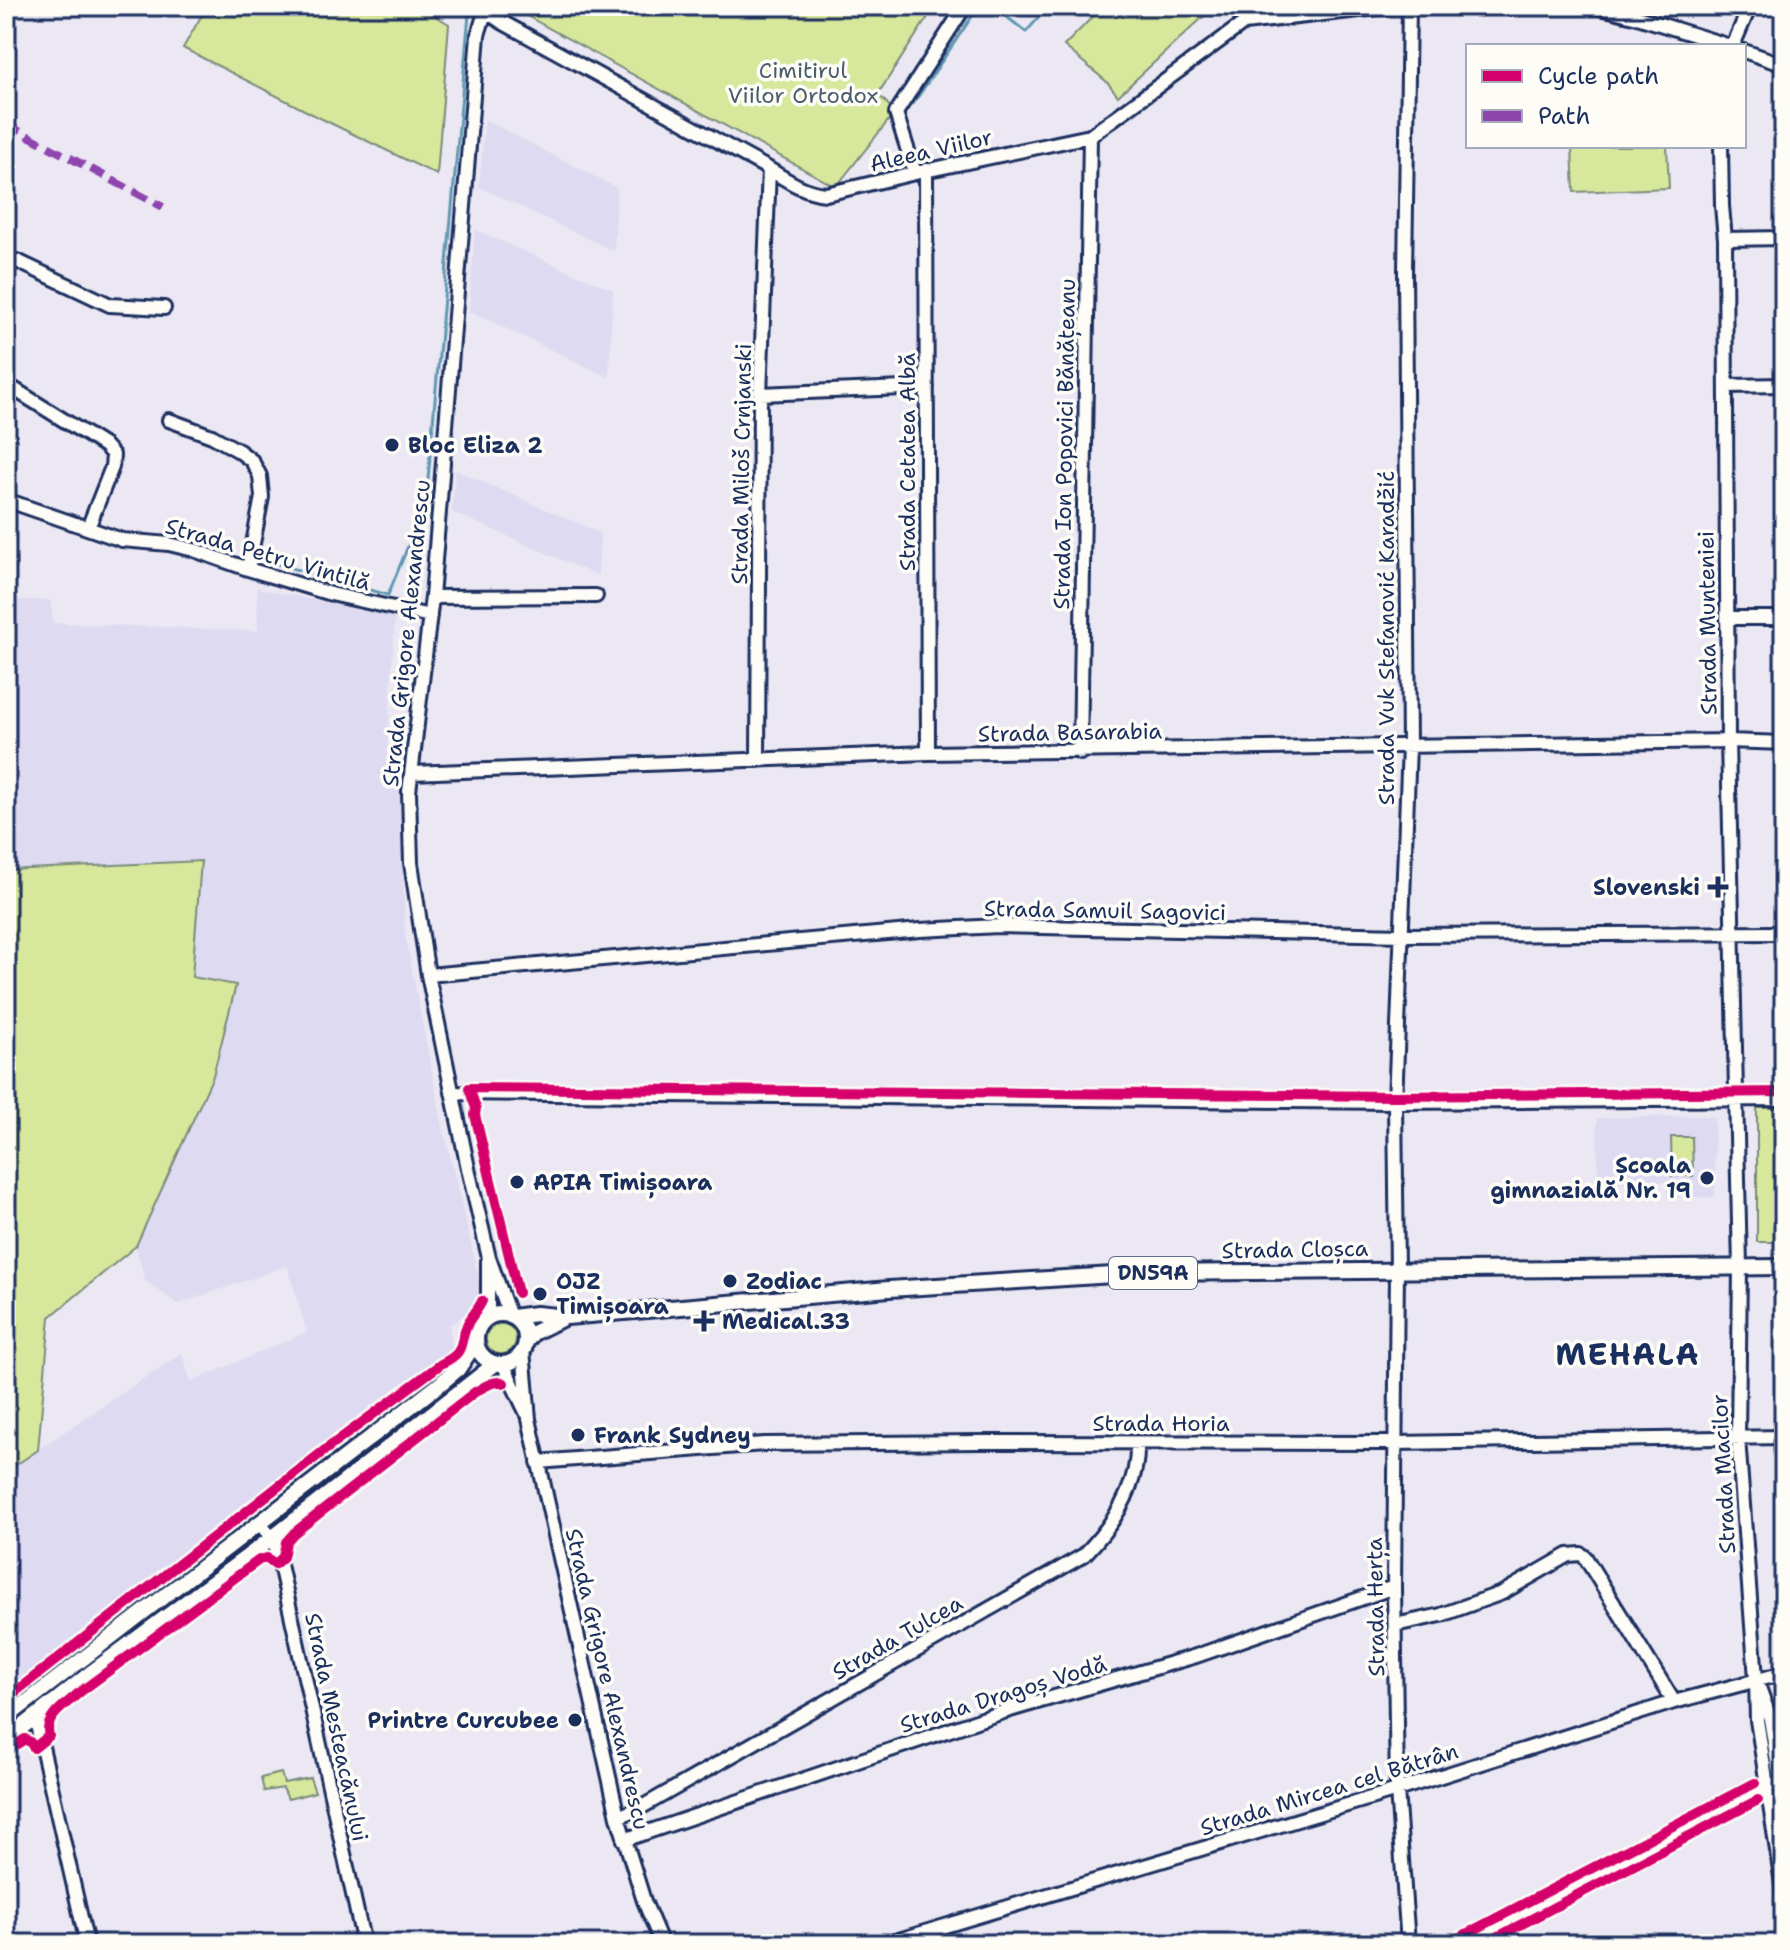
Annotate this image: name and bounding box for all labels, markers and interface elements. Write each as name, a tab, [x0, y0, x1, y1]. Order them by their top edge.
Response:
legend	[1466, 44, 1746, 148]
park label: Cimitirul Viilor Ortodox	[728, 56, 878, 110]
text: Cycle path	[1538, 60, 1659, 92]
text: Path	[1538, 100, 1590, 132]
street label: Aleea Viilor	[867, 122, 995, 179]
street label: Strada Ion Popovici Bănățeanu	[1047, 278, 1082, 610]
street label: Strada Miloš Crnjanski	[725, 343, 758, 585]
street label: Strada Cetatea Albă	[893, 353, 922, 571]
place label: Bloc Eliza 2	[408, 431, 543, 460]
marker: Bloc Eliza 2	[383, 436, 401, 454]
street label: Strada Vuk Stefanović Karadžić	[1372, 471, 1401, 805]
street label: Strada Grigore Alexandrescu	[376, 478, 437, 788]
street label: Strada Petru Vintilă	[162, 511, 374, 598]
street label: Strada Munteniei	[1691, 531, 1724, 715]
street label: Strada Basarabia	[978, 716, 1163, 749]
place label: Slovenski	[1593, 873, 1700, 902]
marker: Slovenski	[1707, 876, 1729, 898]
street label: Strada Samuil Sagovici	[984, 894, 1226, 927]
place label: Școala gimnazială Nr. 19	[1490, 1151, 1691, 1205]
place label: APIA Timișoara	[533, 1168, 712, 1199]
marker: Școala gimnazială Nr. 19	[1698, 1169, 1716, 1187]
marker: APIA Timișoara	[508, 1173, 526, 1191]
street label: Strada Cloșca	[1221, 1234, 1369, 1266]
road number: DN59A	[1109, 1257, 1197, 1289]
place label: OJZ Timișoara	[556, 1267, 669, 1323]
place label: Zodiac	[746, 1267, 822, 1296]
marker: Zodiac	[721, 1272, 739, 1290]
marker: OJZ Timișoara	[531, 1285, 549, 1303]
place label: Medical.33	[722, 1307, 850, 1336]
marker: Medical.33	[693, 1310, 715, 1332]
district label: MEHALA	[1555, 1334, 1701, 1375]
street label: Strada Macilor	[1705, 1393, 1742, 1555]
street label: Strada Horia	[1092, 1409, 1230, 1438]
place label: Frank Sydney	[594, 1421, 751, 1450]
marker: Frank Sydney	[569, 1426, 587, 1444]
street label: Strada Grigore Alexandrescu	[559, 1526, 656, 1833]
street label: Strada Herța	[1360, 1537, 1391, 1677]
street label: Strada Tulcea	[827, 1588, 968, 1687]
street label: Strada Mesteacănului	[298, 1610, 375, 1844]
street label: Strada Dragoș Vodă	[896, 1649, 1111, 1741]
place label: Printre Curcubee	[367, 1706, 559, 1735]
marker: Printre Curcubee	[566, 1711, 584, 1729]
street label: Strada Mircea cel Bătrân	[1197, 1736, 1462, 1843]

